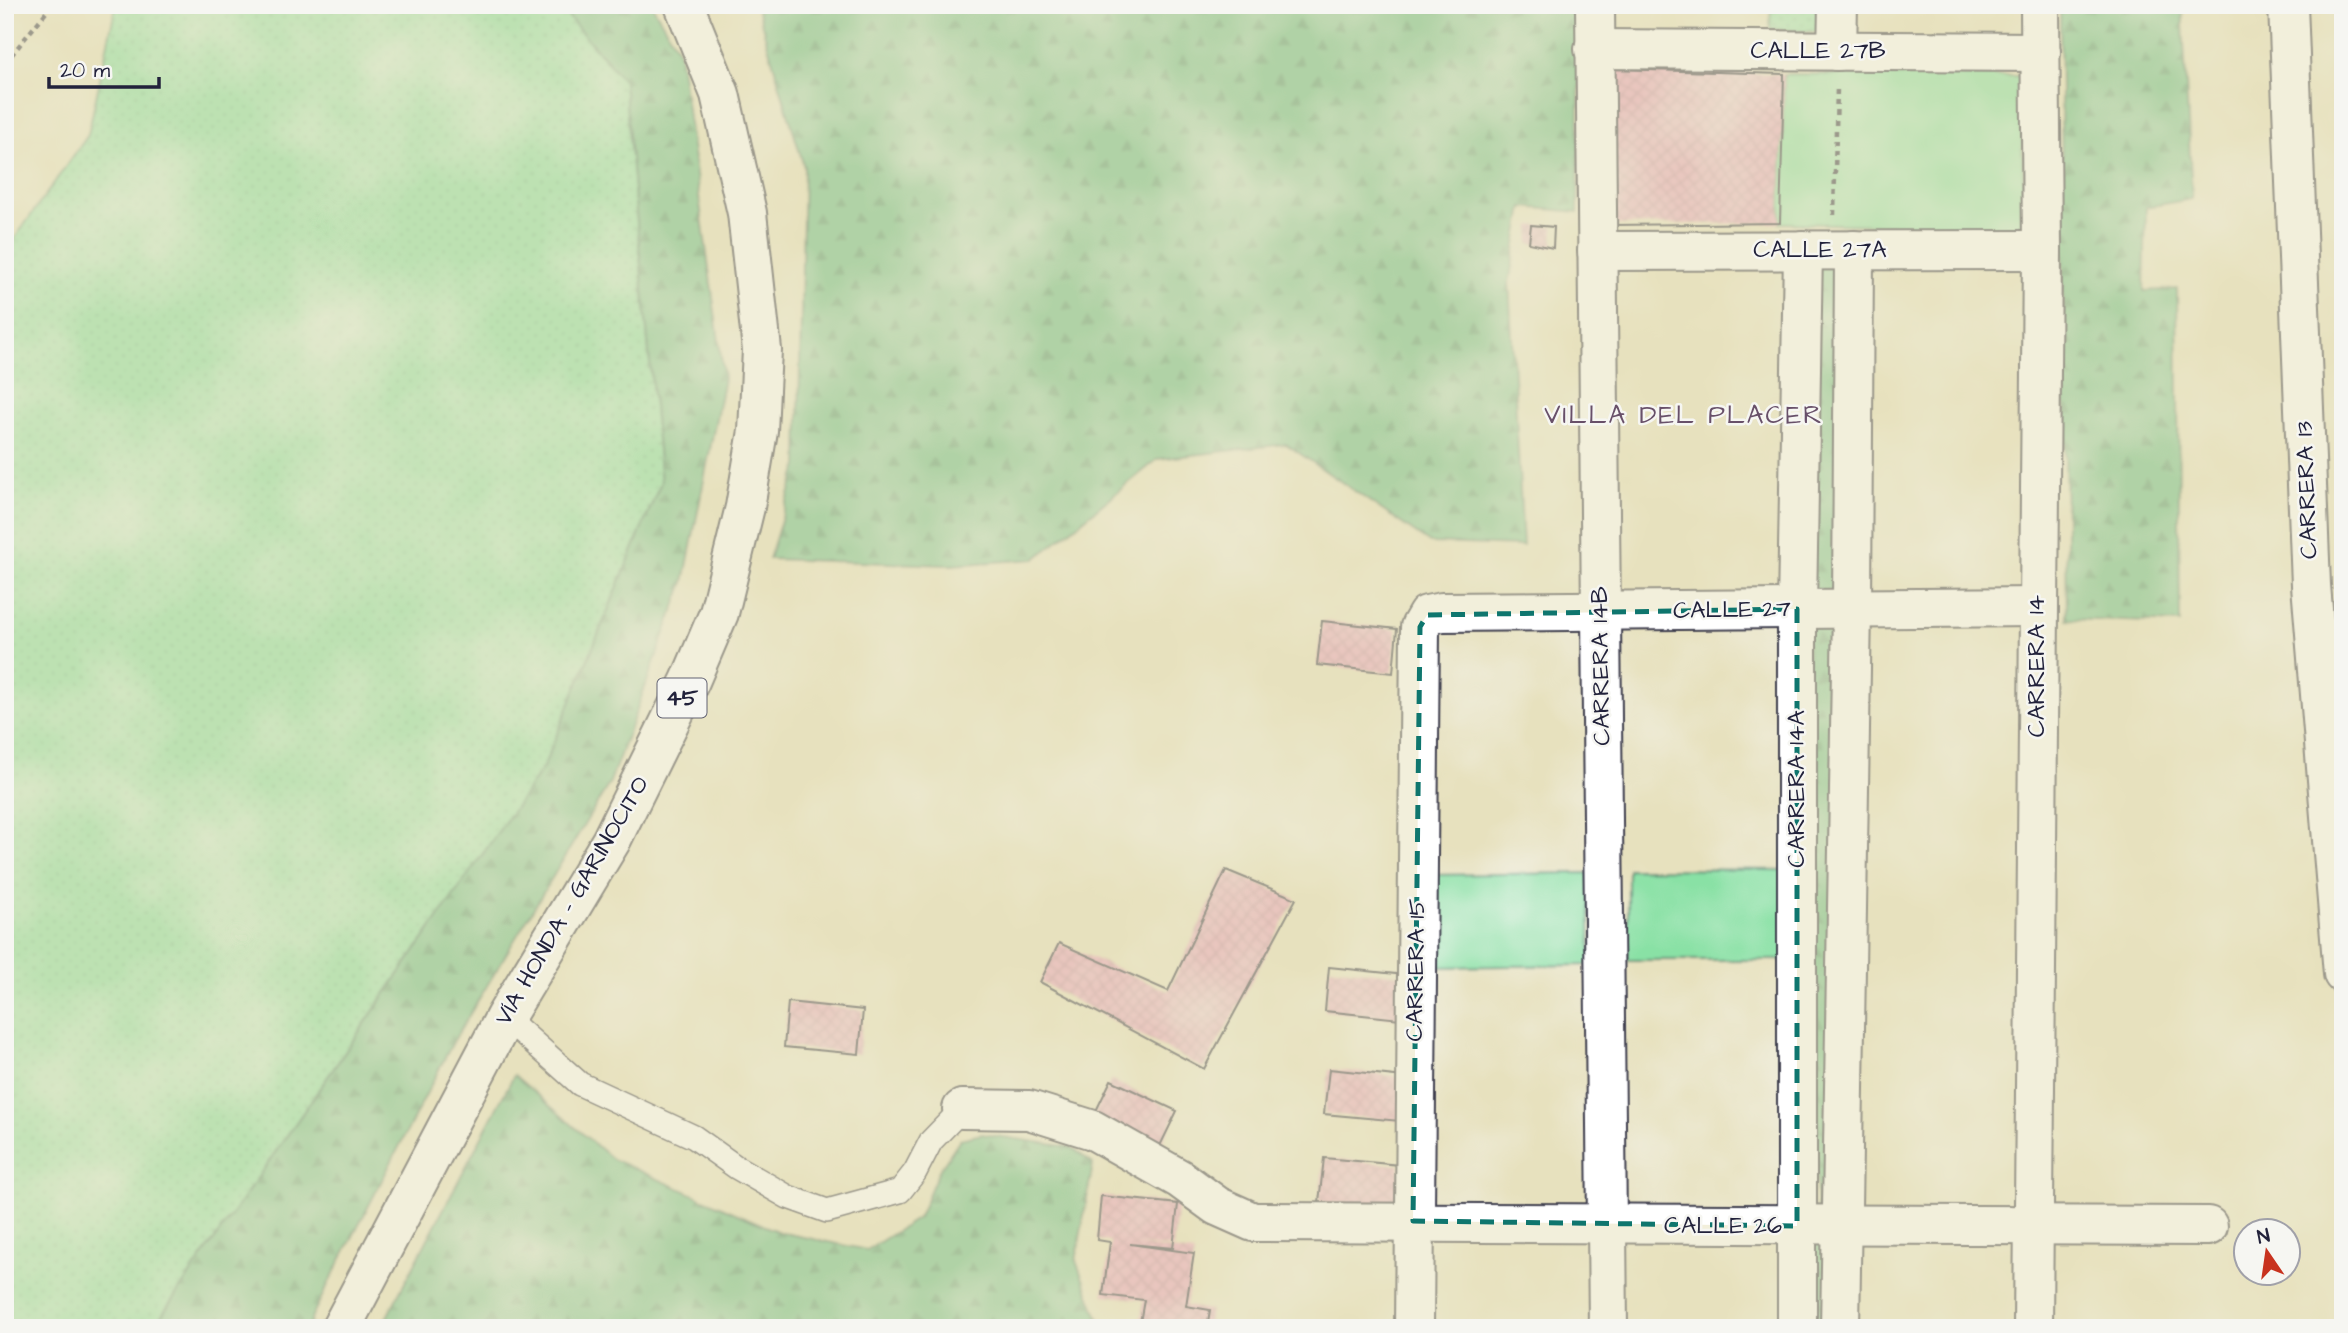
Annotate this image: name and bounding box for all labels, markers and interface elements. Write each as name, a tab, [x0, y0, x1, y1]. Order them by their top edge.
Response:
street label: CALLE 27B	[1751, 34, 1885, 68]
scale bar	[49, 46, 159, 90]
text: 20 m	[60, 56, 111, 85]
street label: CALLE 27A	[1753, 233, 1887, 267]
district label: VILLA DEL PLACER	[1544, 397, 1824, 433]
street label: CARRERA 13	[2288, 420, 2326, 560]
street label: CARRERA 14B	[1583, 586, 1619, 746]
street label: CALLE 27	[1673, 592, 1791, 628]
street label: CARRERA 14	[2020, 595, 2054, 737]
road number: 45	[658, 678, 706, 718]
street label: CARRERA 14A	[1780, 710, 1814, 868]
street label: VÍA HONDA - GARINOCITO	[487, 770, 657, 1032]
street label: CARRERA 15	[1398, 898, 1434, 1042]
street label: CALLE 26	[1664, 1209, 1782, 1243]
north arrow	[2232, 1218, 2302, 1288]
text: N	[2255, 1222, 2272, 1251]

